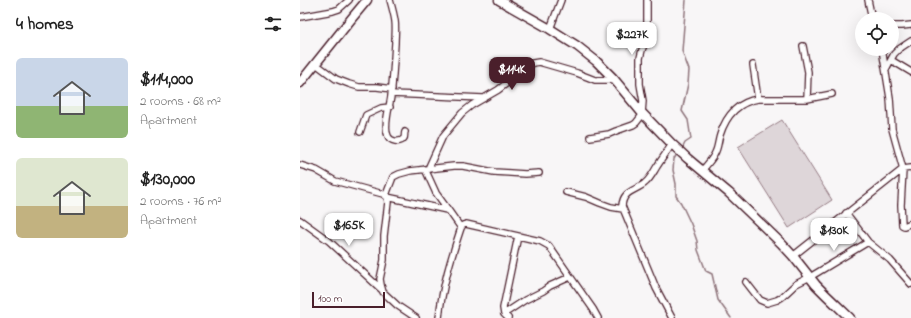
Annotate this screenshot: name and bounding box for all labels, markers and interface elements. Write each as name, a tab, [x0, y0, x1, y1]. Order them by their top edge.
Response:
text: 4 homes	[16, 12, 74, 37]
map controls	[855, 12, 899, 56]
button: locate	[855, 12, 899, 56]
icon: filters	[262, 13, 284, 35]
pin: $227K	[604, 22, 660, 56]
text: $227K	[616, 25, 648, 44]
pin: $114K	[484, 57, 540, 91]
text: $114K	[498, 60, 526, 79]
text: $114,000	[140, 67, 193, 92]
icon: home	[48, 74, 96, 122]
text: 2 rooms · 68 m²	[140, 92, 221, 111]
text: Apartment	[140, 111, 197, 130]
text: $130,000	[140, 167, 195, 192]
icon: home	[48, 174, 96, 222]
text: 2 rooms · 76 m²	[140, 192, 222, 211]
text: Apartment	[140, 211, 197, 230]
pin: $165K	[321, 213, 377, 247]
text: $165K	[333, 216, 365, 235]
pin: $130K	[806, 218, 862, 252]
text: $130K	[819, 221, 849, 240]
scale bar	[312, 290, 385, 309]
text: 100 m	[318, 291, 342, 307]

